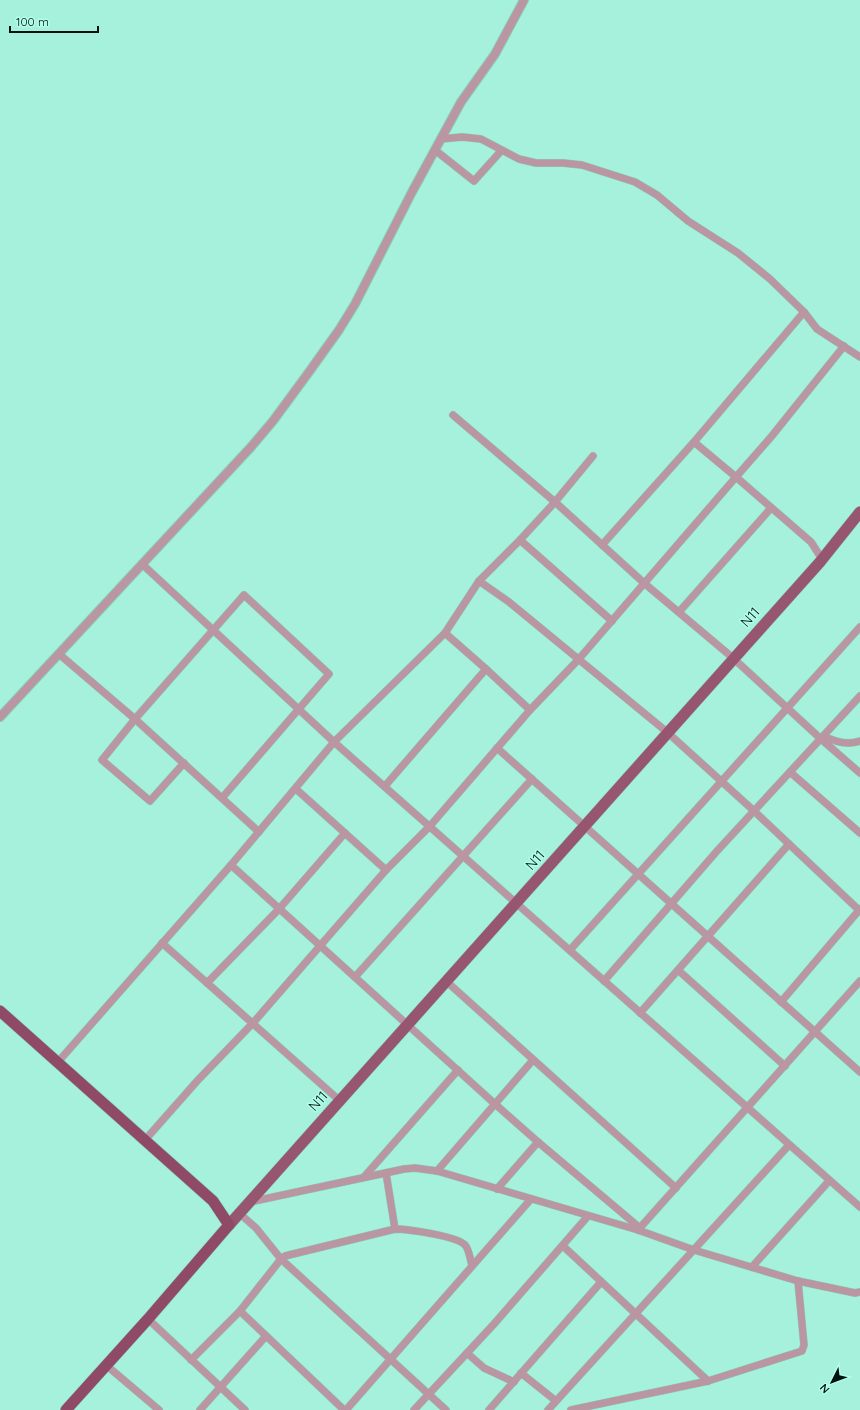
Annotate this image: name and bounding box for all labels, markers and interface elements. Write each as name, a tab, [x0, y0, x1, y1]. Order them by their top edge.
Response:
scale bar	[10, 8, 98, 34]
text: 100 m	[16, 14, 49, 29]
street label: N11	[736, 603, 764, 631]
street label: N11	[521, 846, 549, 874]
street label: N11	[304, 1087, 332, 1115]
north arrow	[812, 1362, 852, 1402]
text: N	[817, 1381, 832, 1396]

